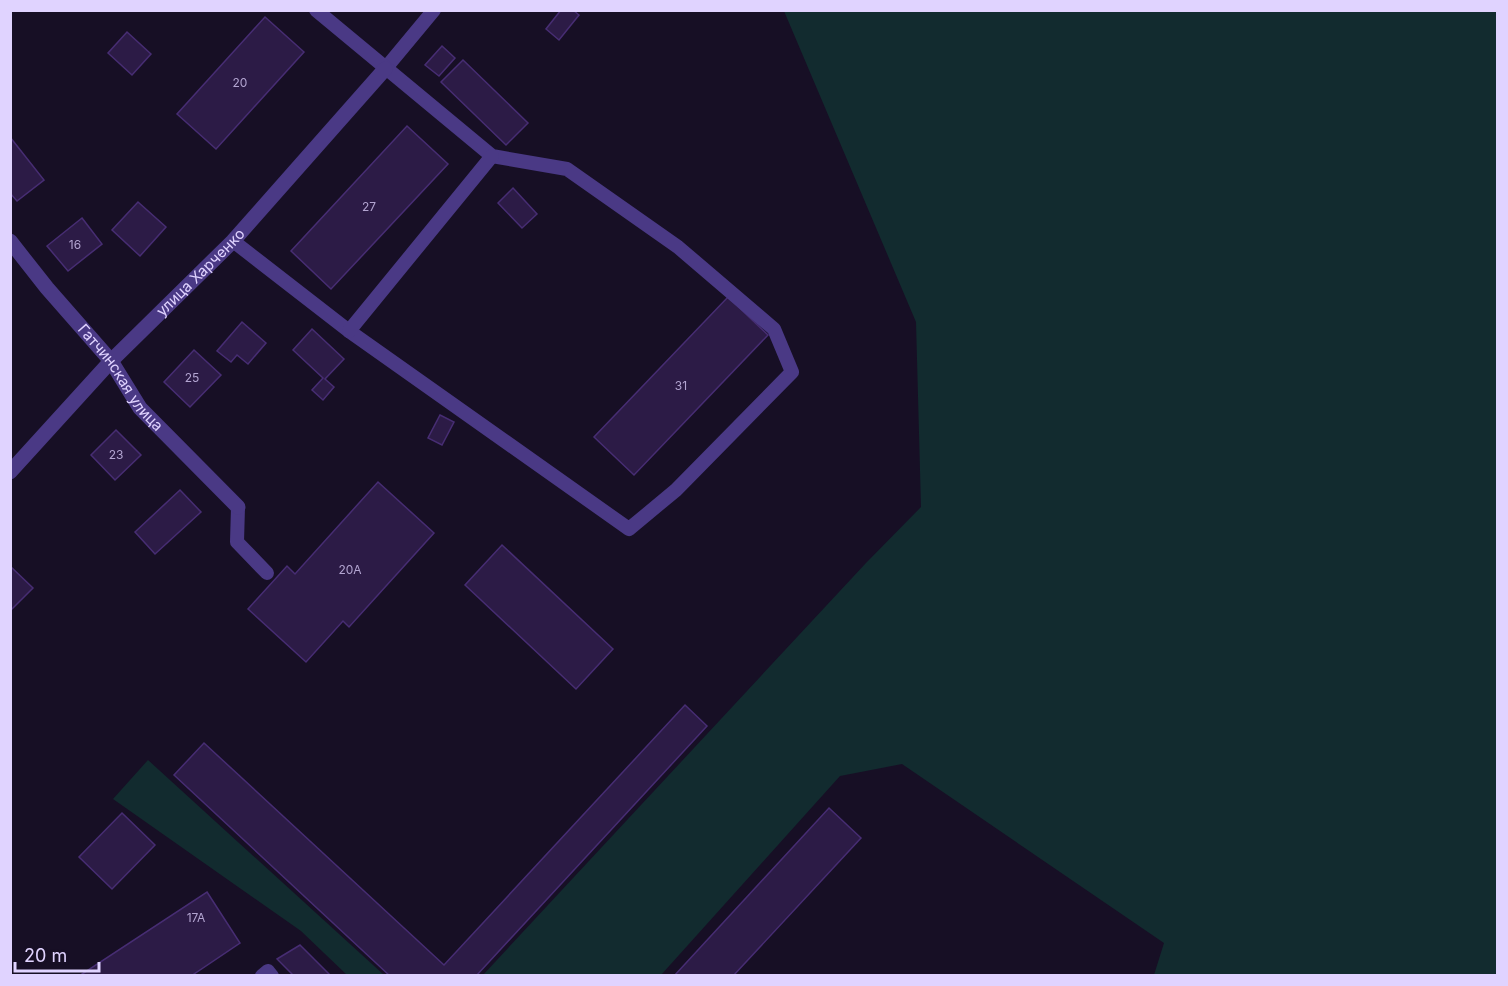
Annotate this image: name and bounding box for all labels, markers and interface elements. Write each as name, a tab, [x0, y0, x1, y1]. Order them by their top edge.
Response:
house number: 20	[233, 75, 247, 90]
house number: 27	[362, 199, 376, 214]
street label: улица Харченко	[152, 224, 249, 320]
house number: 16	[69, 237, 81, 252]
street label: Гатчинская улица	[74, 320, 167, 435]
house number: 25	[185, 370, 199, 385]
house number: 31	[675, 378, 687, 393]
house number: 23	[109, 447, 123, 462]
house number: 20А	[338, 562, 362, 577]
house number: 17А	[187, 910, 205, 925]
scale bar	[15, 935, 99, 973]
text: 20 m	[24, 945, 67, 966]

